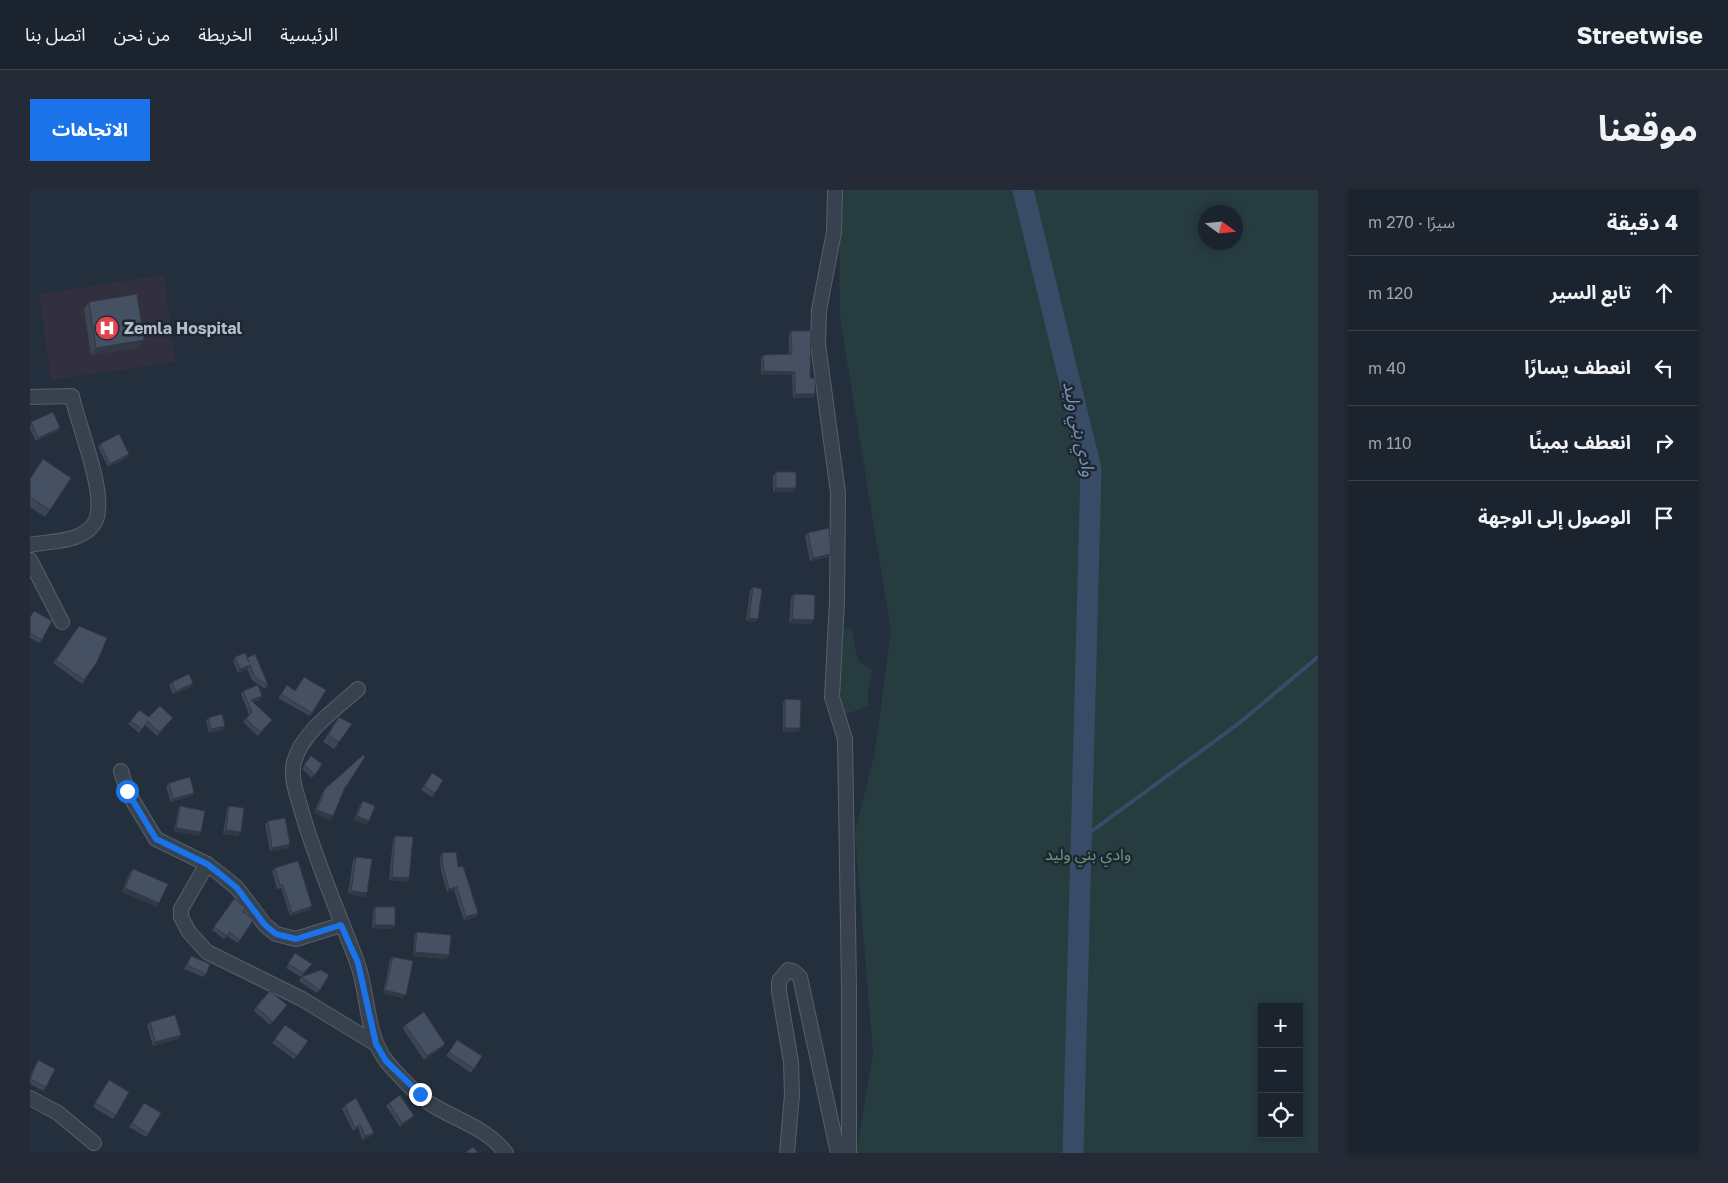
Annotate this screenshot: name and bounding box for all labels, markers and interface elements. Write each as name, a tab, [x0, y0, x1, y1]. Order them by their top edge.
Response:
text: Streetwise	[1576, 20, 1703, 49]
text: اتصل بنا	[25, 23, 86, 45]
text: من نحن	[114, 23, 170, 45]
text: الخريطة	[198, 23, 252, 45]
text: الرئيسية	[280, 23, 338, 45]
button: الاتجاهات	[30, 99, 150, 161]
text: موقعنا	[1598, 107, 1698, 149]
north arrow	[1198, 205, 1243, 250]
text: 4 دقيقة	[1607, 209, 1678, 235]
text: سيرًا · 270 m	[1368, 212, 1455, 232]
icon: ahead	[1650, 279, 1678, 307]
text: تابع السير	[1550, 280, 1631, 303]
text: 120 m	[1368, 283, 1413, 303]
hospital icon: Zemla Hospital	[94, 315, 120, 341]
place label: Zemla Hospital	[124, 318, 243, 338]
icon: left	[1650, 354, 1678, 382]
text: انعطف يسارًا	[1524, 355, 1631, 378]
text: 40 m	[1368, 358, 1406, 378]
water label: وادي بني وليد	[1055, 379, 1101, 479]
icon: right	[1650, 429, 1678, 457]
text: انعطف يمينًا	[1529, 430, 1631, 453]
text: 110 m	[1368, 433, 1412, 453]
icon: arrive	[1650, 504, 1678, 532]
text: الوصول إلى الوجهة	[1478, 505, 1631, 528]
route start	[116, 780, 139, 803]
park label: وادي بني وليد	[1045, 844, 1131, 867]
map controls	[1258, 1003, 1303, 1138]
button: +	[1258, 1003, 1303, 1048]
button: −	[1258, 1048, 1303, 1093]
route end	[409, 1083, 432, 1106]
button: locate	[1258, 1093, 1303, 1138]

